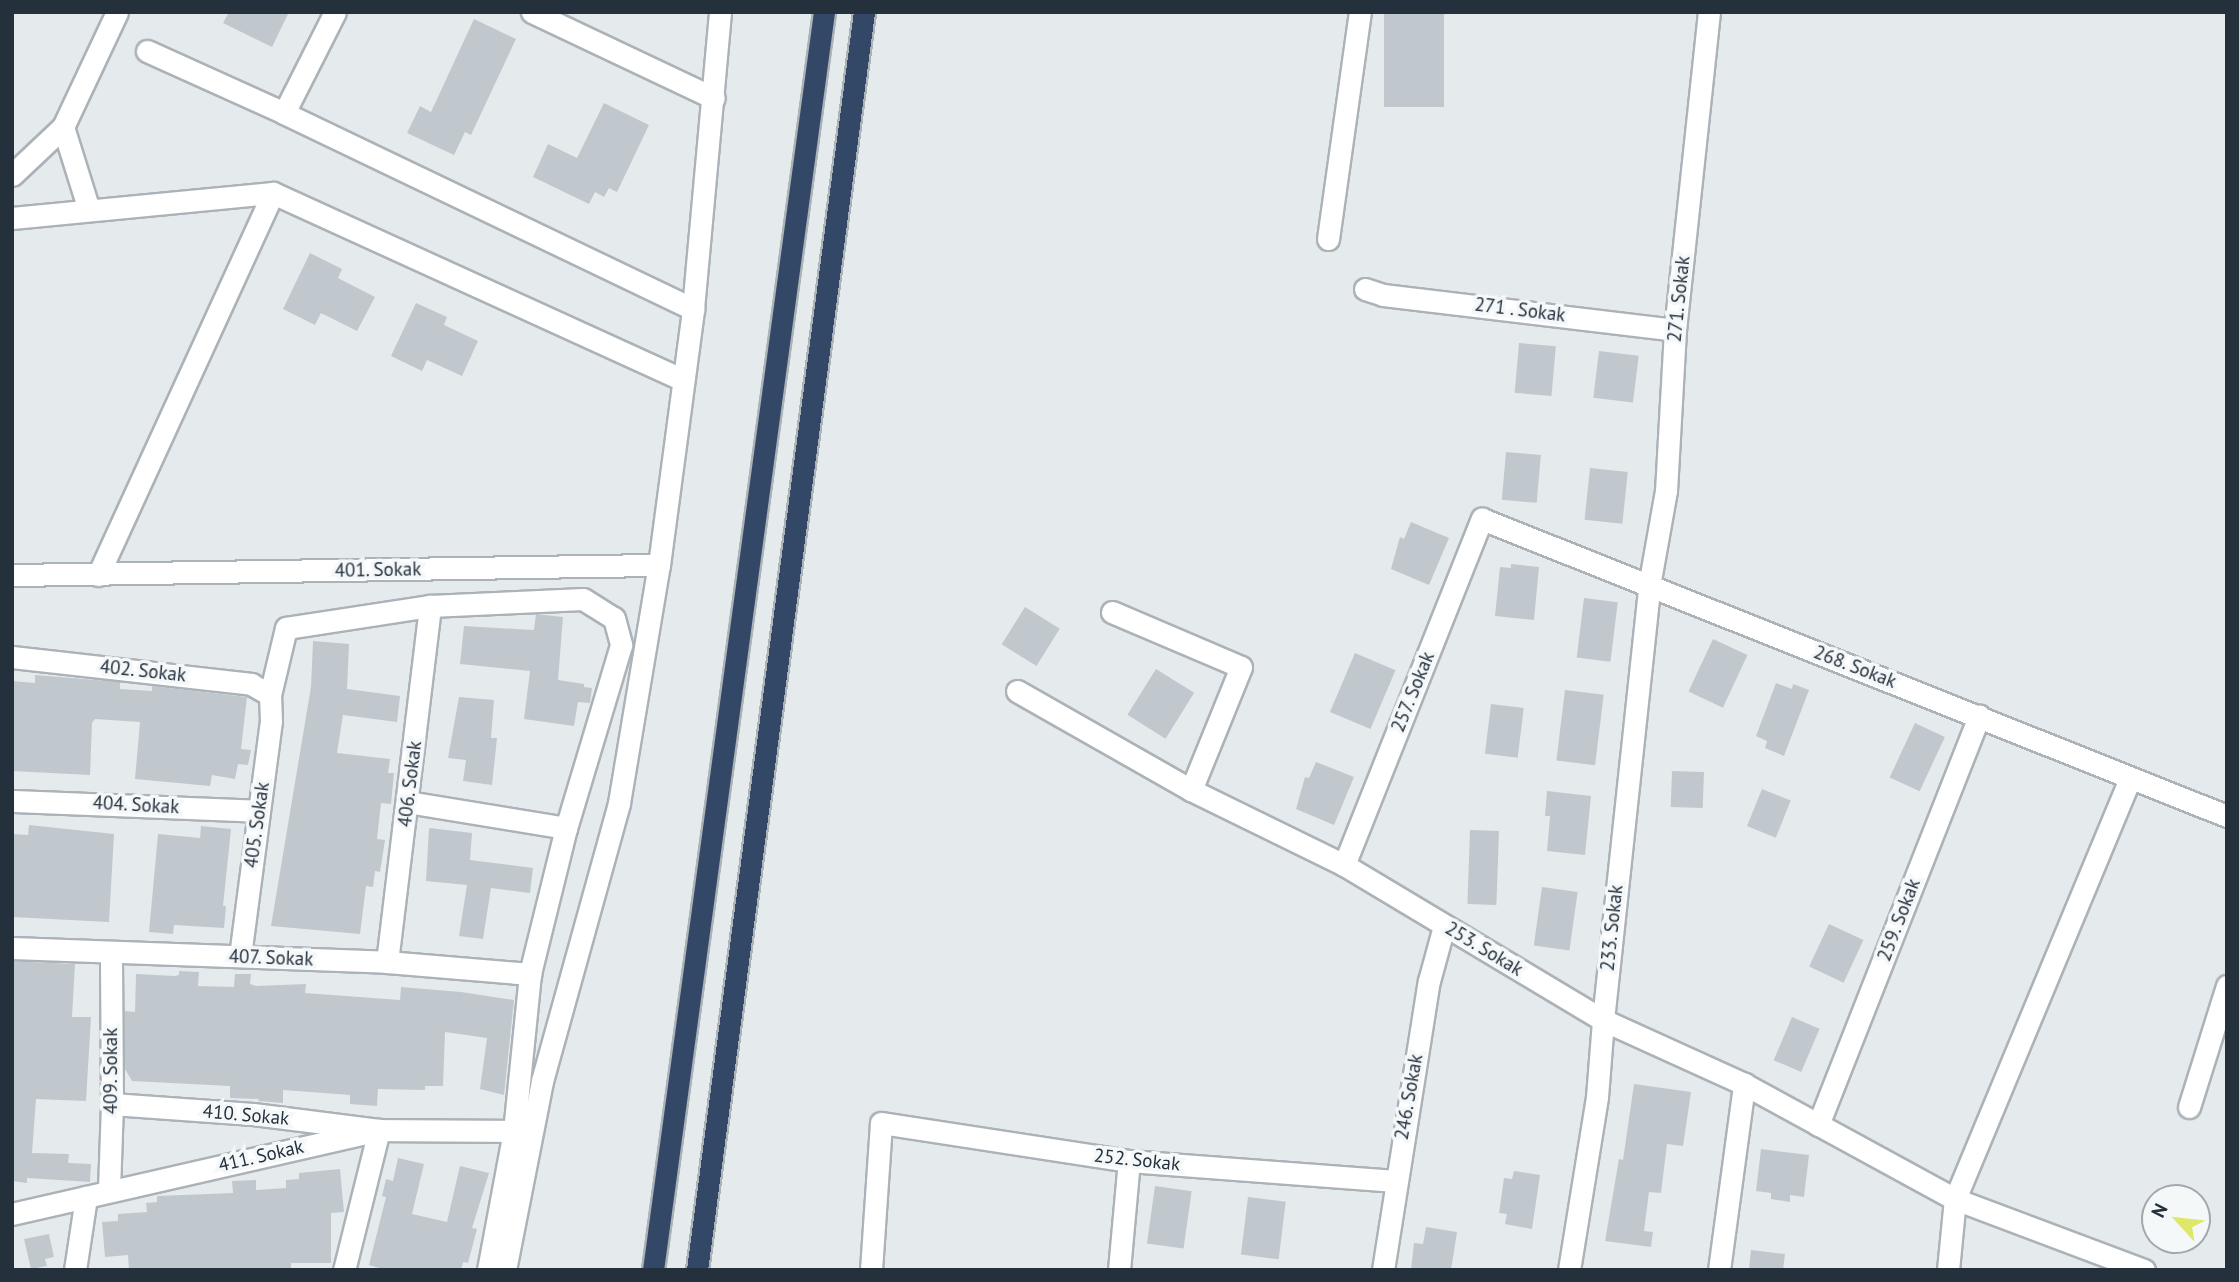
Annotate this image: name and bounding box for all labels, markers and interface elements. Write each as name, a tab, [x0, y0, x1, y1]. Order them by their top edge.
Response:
street label: 271. Sokak	[1663, 254, 1695, 344]
street label: 271 . Sokak	[1472, 293, 1568, 327]
street label: 401. Sokak	[334, 558, 422, 582]
street label: 268. Sokak	[1810, 641, 1900, 693]
street label: 257. Sokak	[1386, 648, 1440, 736]
street label: 402. Sokak	[98, 655, 188, 687]
street label: 406. Sokak	[393, 739, 427, 829]
street label: 405. Sokak	[240, 780, 274, 870]
street label: 404. Sokak	[91, 791, 181, 819]
street label: 259. Sokak	[1873, 875, 1925, 965]
street label: 233. Sokak	[1596, 883, 1628, 973]
street label: 253. Sokak	[1440, 917, 1528, 981]
street label: 407. Sokak	[228, 945, 314, 971]
street label: 409. Sokak	[100, 1027, 122, 1115]
street label: 246. Sokak	[1390, 1052, 1428, 1142]
street label: 410. Sokak	[201, 1100, 291, 1130]
street label: 411. Sokak	[216, 1135, 306, 1177]
street label: 252. Sokak	[1092, 1144, 1182, 1176]
north arrow	[2141, 1184, 2211, 1254]
text: N	[2146, 1199, 2173, 1221]

